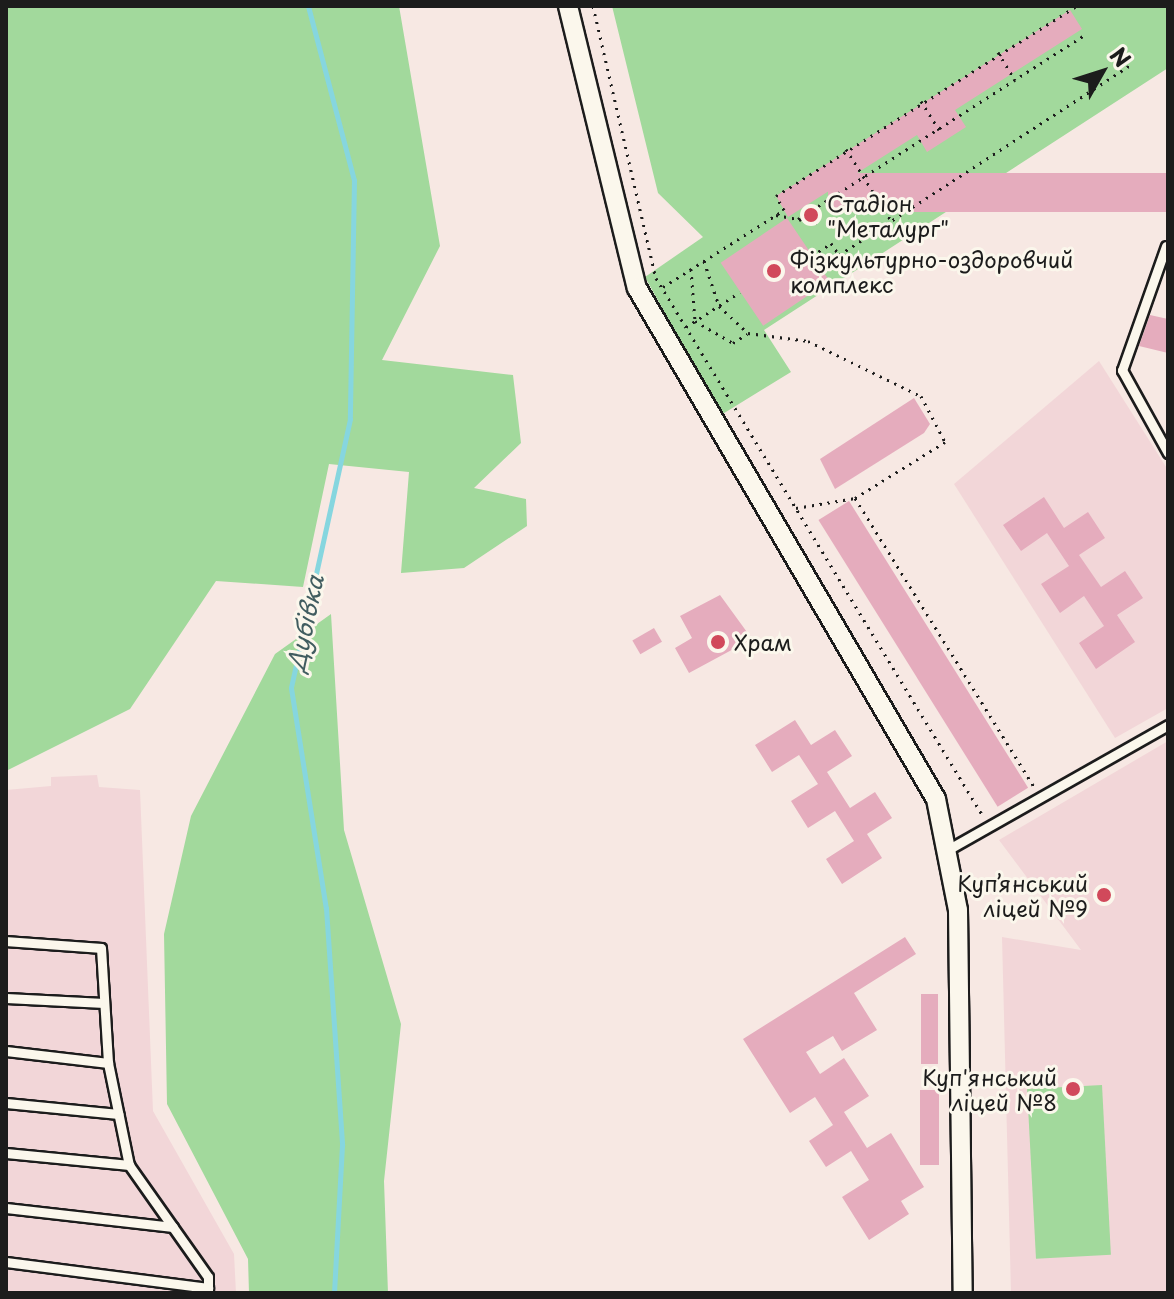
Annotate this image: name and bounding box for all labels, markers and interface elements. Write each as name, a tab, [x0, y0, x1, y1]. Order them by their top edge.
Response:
north arrow	[1062, 32, 1142, 112]
text: N	[1103, 39, 1139, 74]
place label: Стадіон "Металург"	[827, 189, 949, 240]
marker: Стадіон "Металург"	[802, 206, 820, 224]
place label: Фізкультурно-оздоровчий комплекс	[790, 245, 1073, 296]
marker: Фізкультурно-оздоровчий комплекс	[765, 262, 783, 280]
water label: Дубівка	[281, 573, 329, 673]
place label: Храм	[734, 629, 792, 655]
marker: Храм	[709, 633, 727, 651]
place label: Куп’янський ліцей №9	[957, 869, 1088, 920]
marker: Куп’янський ліцей №9	[1095, 886, 1113, 904]
place label: Куп'янський ліцей №8	[922, 1063, 1057, 1114]
marker: Куп'янський ліцей №8	[1064, 1080, 1082, 1098]

